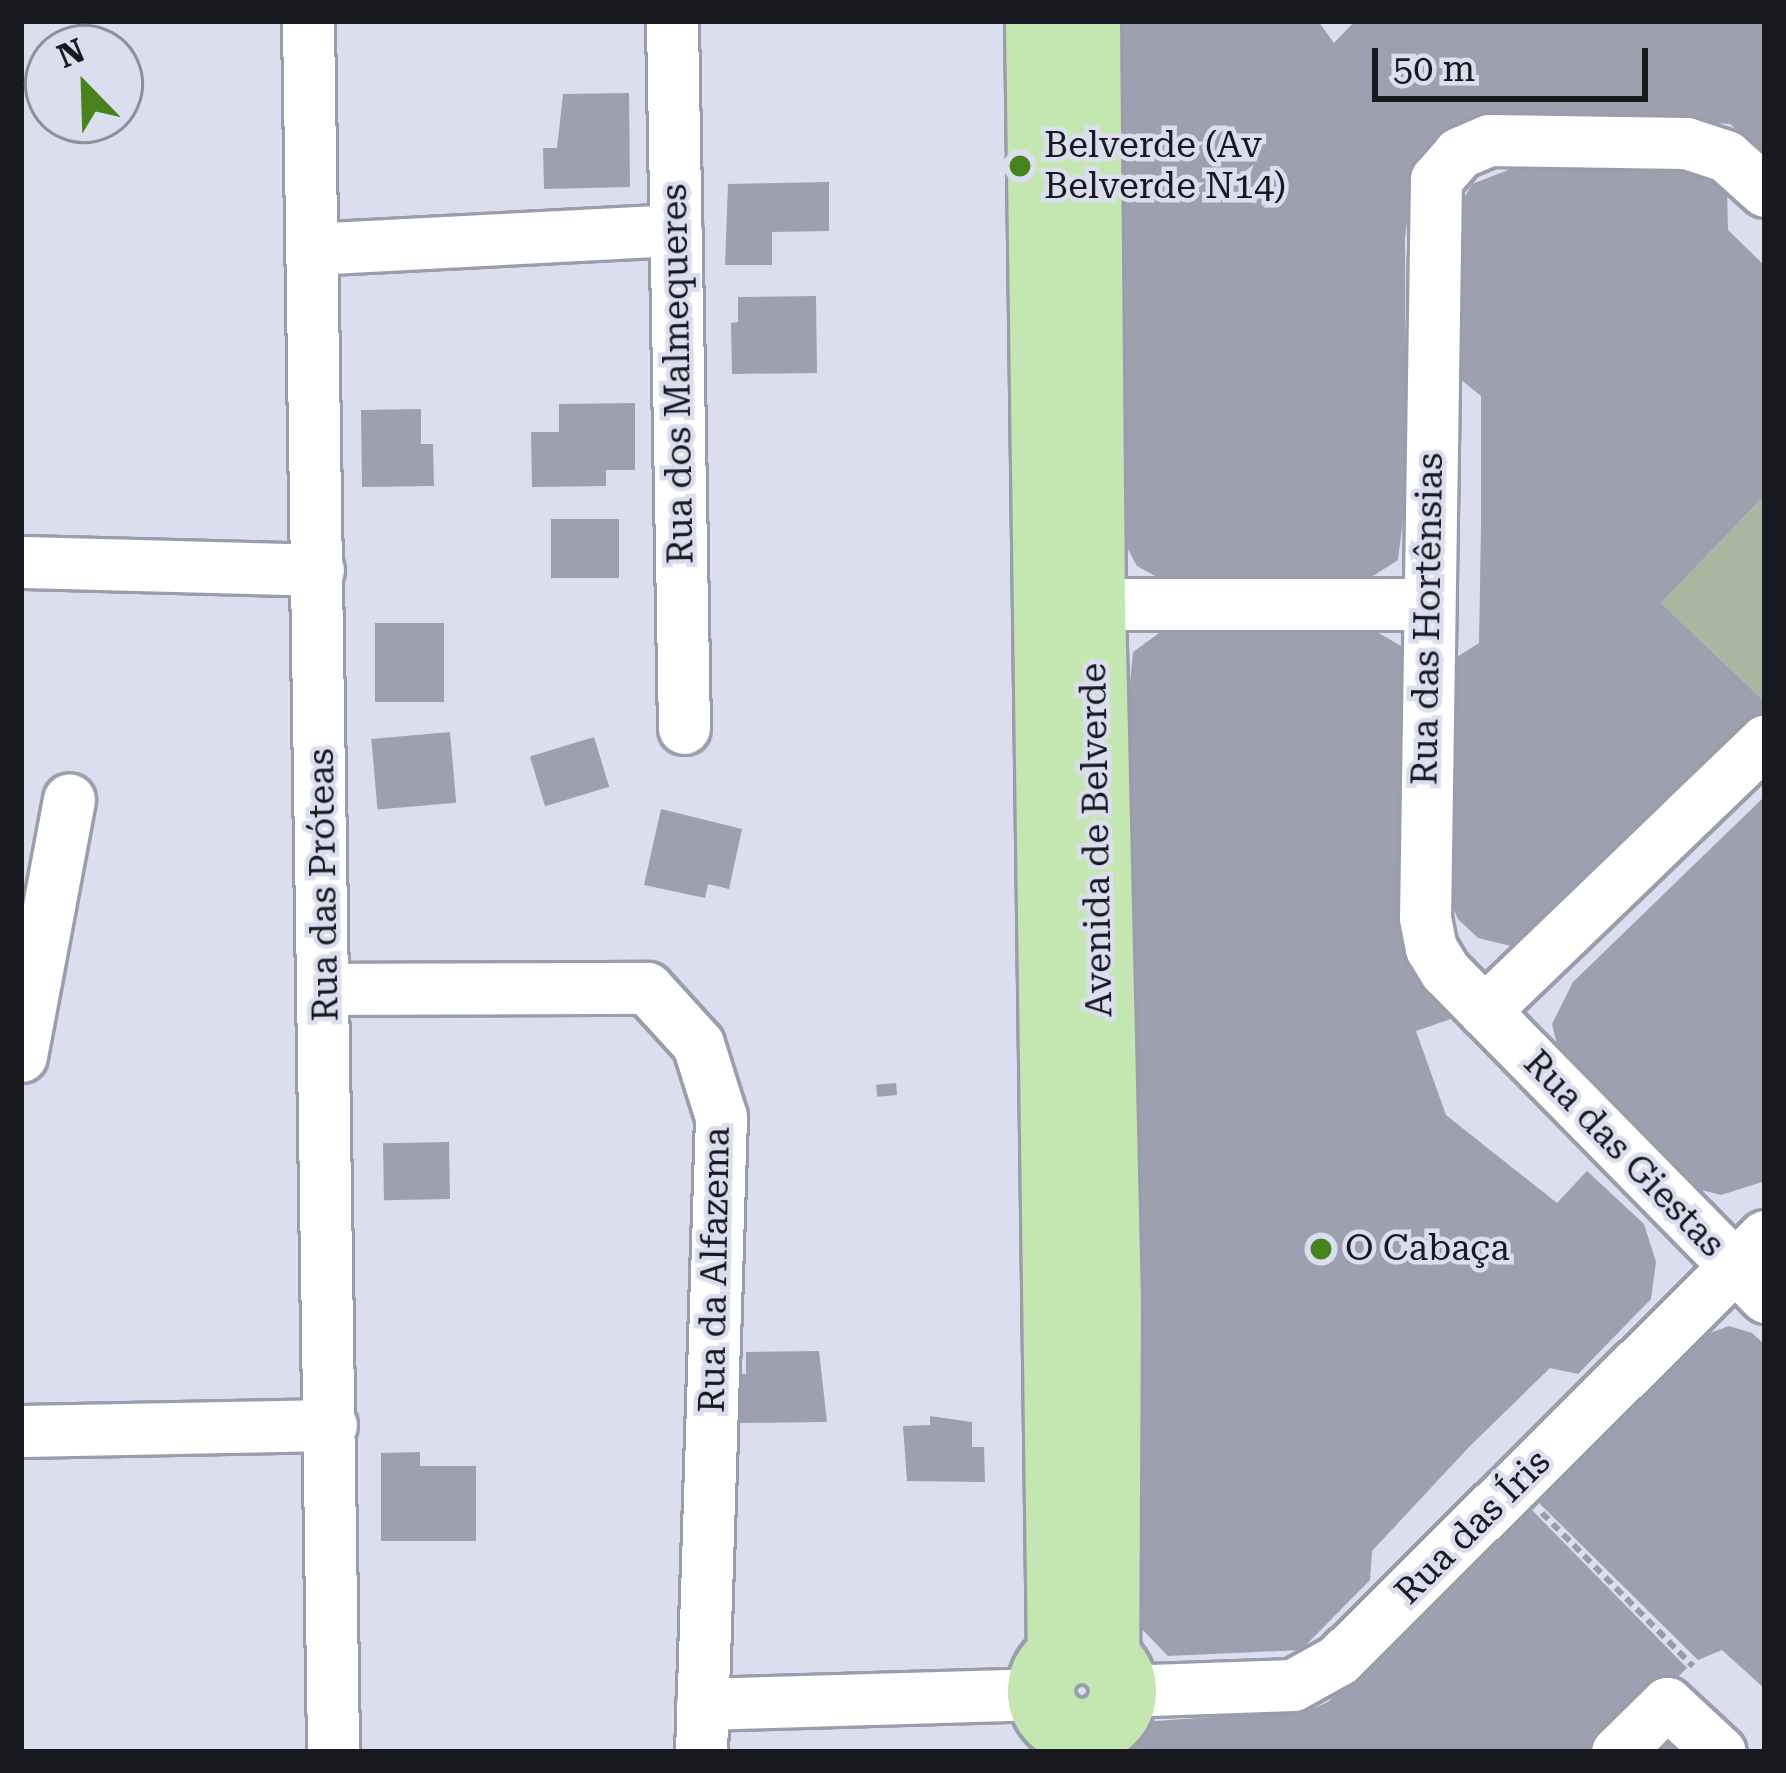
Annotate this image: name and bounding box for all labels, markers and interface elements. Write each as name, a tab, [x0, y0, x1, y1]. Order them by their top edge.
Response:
north arrow	[24, 24, 144, 144]
scale bar	[1378, 24, 1654, 98]
text: N	[52, 30, 90, 76]
text: 50 m	[1393, 48, 1475, 90]
place label: Belverde (Av Belverde N14)	[1044, 123, 1286, 208]
marker: Belverde (Av Belverde N14)	[1007, 153, 1033, 179]
street label: Rua dos Malmequeres	[653, 183, 703, 565]
street label: Rua das Hortênsias	[1404, 452, 1452, 786]
street label: Avenida de Belverde	[1072, 663, 1122, 1017]
street label: Rua das Próteas	[300, 748, 348, 1022]
street label: Rua das Giestas	[1515, 1042, 1733, 1266]
street label: Rua da Alfazema	[691, 1127, 739, 1413]
place label: O Cabaça	[1345, 1227, 1510, 1271]
marker: O Cabaça	[1308, 1236, 1334, 1262]
street label: Rua das Íris	[1387, 1441, 1559, 1613]

